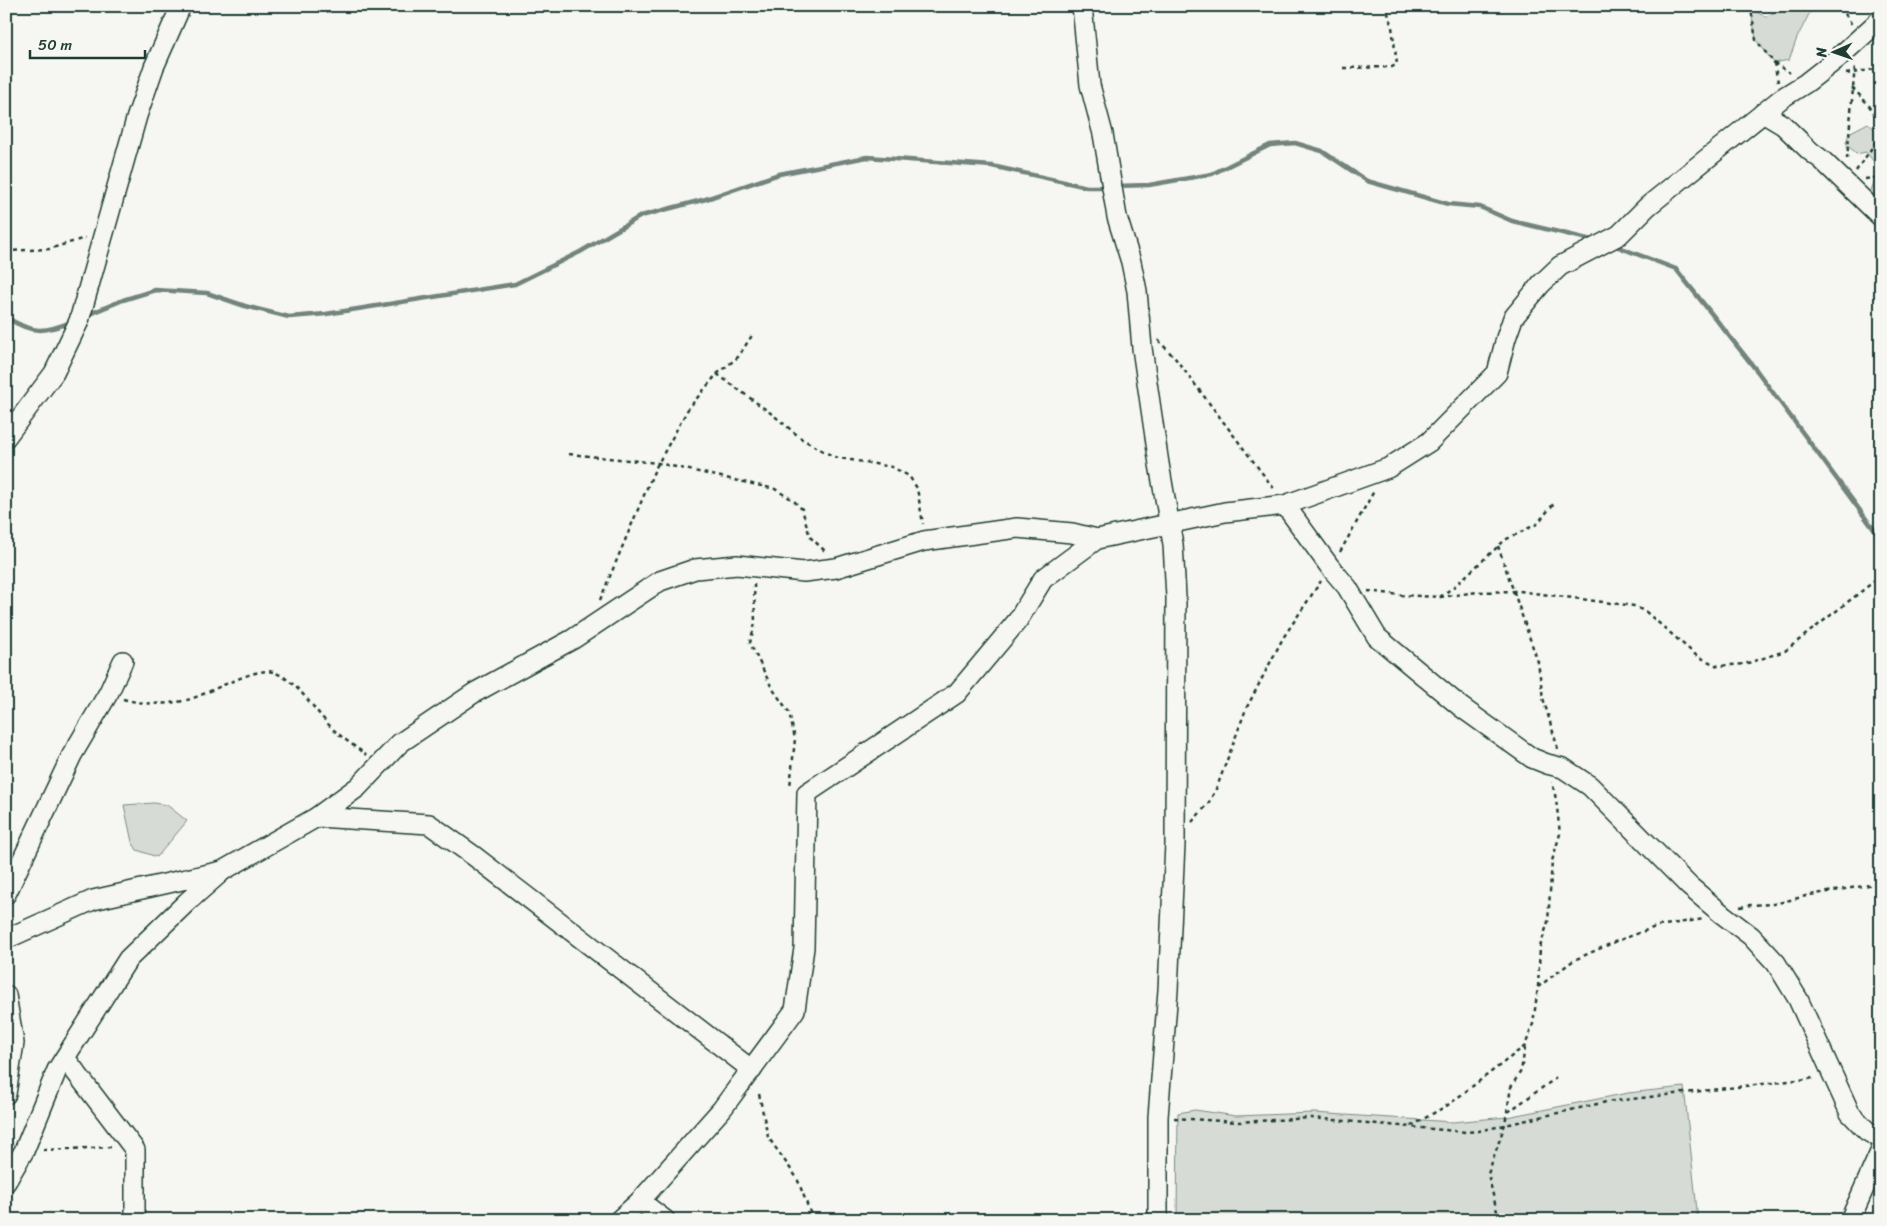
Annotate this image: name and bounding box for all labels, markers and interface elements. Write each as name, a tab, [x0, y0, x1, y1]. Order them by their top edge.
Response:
scale bar	[30, 28, 145, 60]
north arrow	[1810, 28, 1860, 78]
text: 50 m	[38, 32, 73, 58]
text: N	[1809, 47, 1834, 59]

